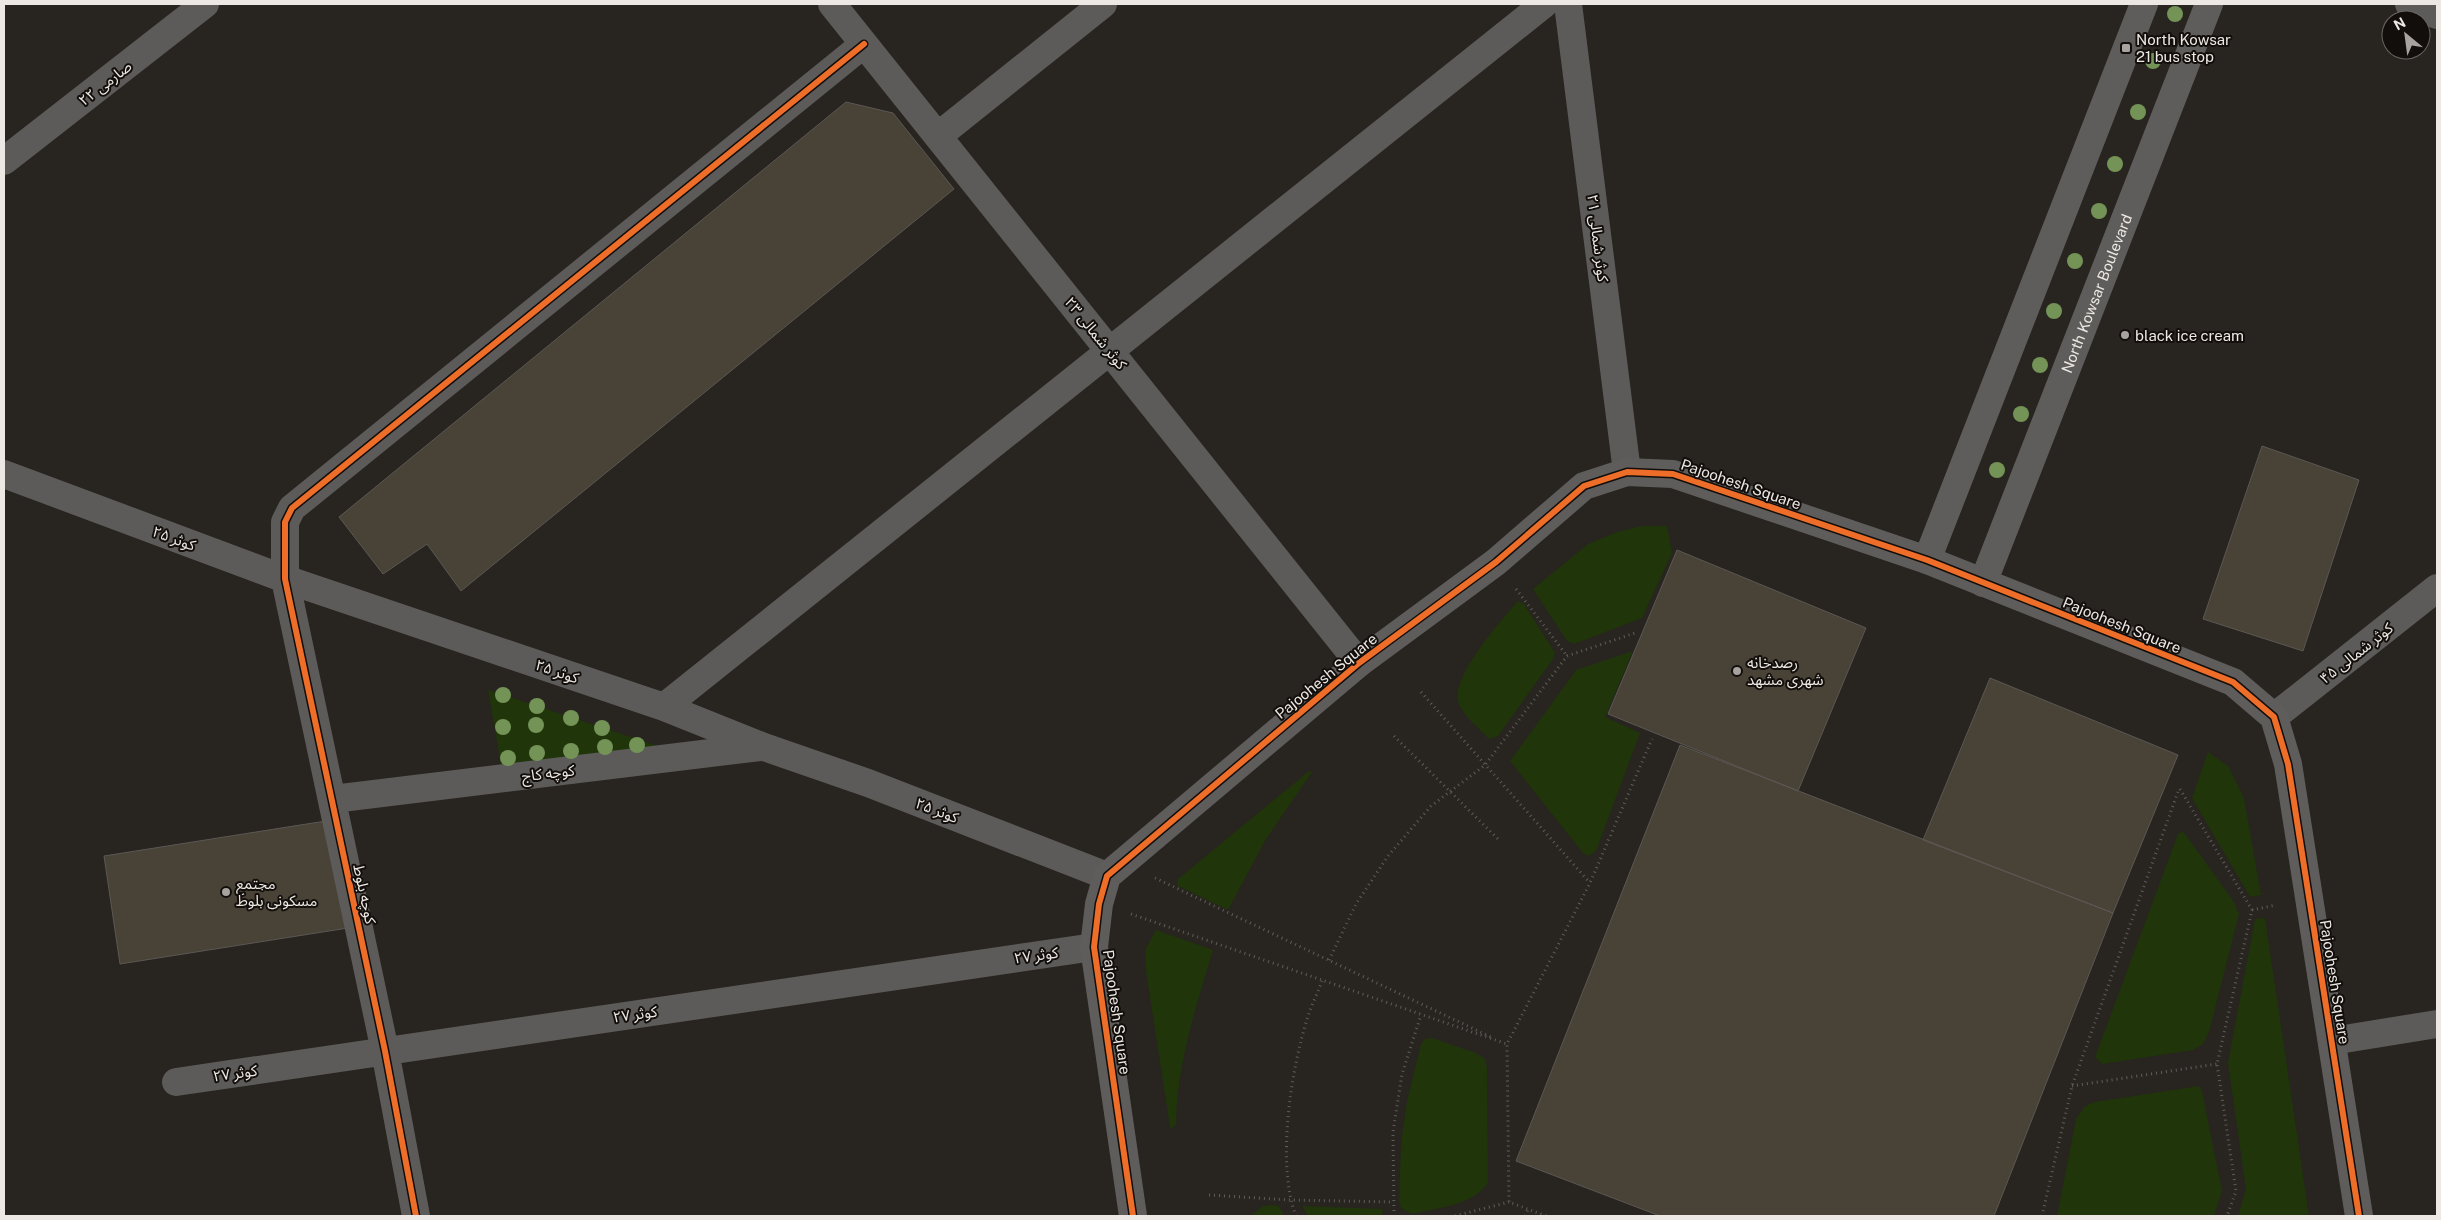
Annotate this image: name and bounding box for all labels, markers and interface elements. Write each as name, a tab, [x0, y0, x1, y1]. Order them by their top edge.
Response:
north arrow	[2381, 10, 2431, 60]
text: N	[2391, 14, 2408, 33]
place label: North Kowsar 21 bus stop	[2136, 31, 2231, 65]
marker: North Kowsar 21 bus stop	[2120, 42, 2132, 54]
street label: صارمی ۲۲	[75, 57, 135, 110]
street label: کوثر شمالی ۲۱	[1583, 193, 1612, 284]
street label: North Kowsar Boulevard	[2057, 211, 2135, 375]
street label: کوثر شمالی ۲۳	[1061, 293, 1131, 374]
place label: black ice cream	[2135, 327, 2244, 344]
marker: black ice cream	[2119, 329, 2131, 341]
street label: Pajoohesh Square	[1679, 455, 1803, 513]
street label: کوثر ۲۵	[150, 522, 199, 555]
street label: Pajoohesh Square	[2060, 594, 2184, 656]
street label: کوثر شمالی ۴۵	[2316, 619, 2397, 688]
street label: Pajoohesh Square	[1272, 630, 1380, 722]
place label: رصدخانه شهری مشهد	[1747, 654, 1824, 689]
street label: کوثر ۲۵	[533, 656, 582, 687]
marker: رصدخانه شهری مشهد	[1731, 665, 1743, 677]
street label: کوچه کاج	[521, 761, 577, 789]
street label: کوثر ۲۵	[913, 794, 962, 827]
street label: کوچه بلوط	[348, 863, 380, 927]
place label: مجتمع مسکونی بلوط	[236, 875, 317, 910]
marker: مجتمع مسکونی بلوط	[220, 886, 232, 898]
street label: Pajoohesh Square	[2317, 919, 2353, 1045]
street label: کوثر ۲۷	[1013, 943, 1060, 968]
street label: Pajoohesh Square	[1100, 949, 1134, 1075]
street label: کوثر ۲۷	[612, 1002, 659, 1027]
street label: کوثر ۲۷	[212, 1061, 259, 1086]

